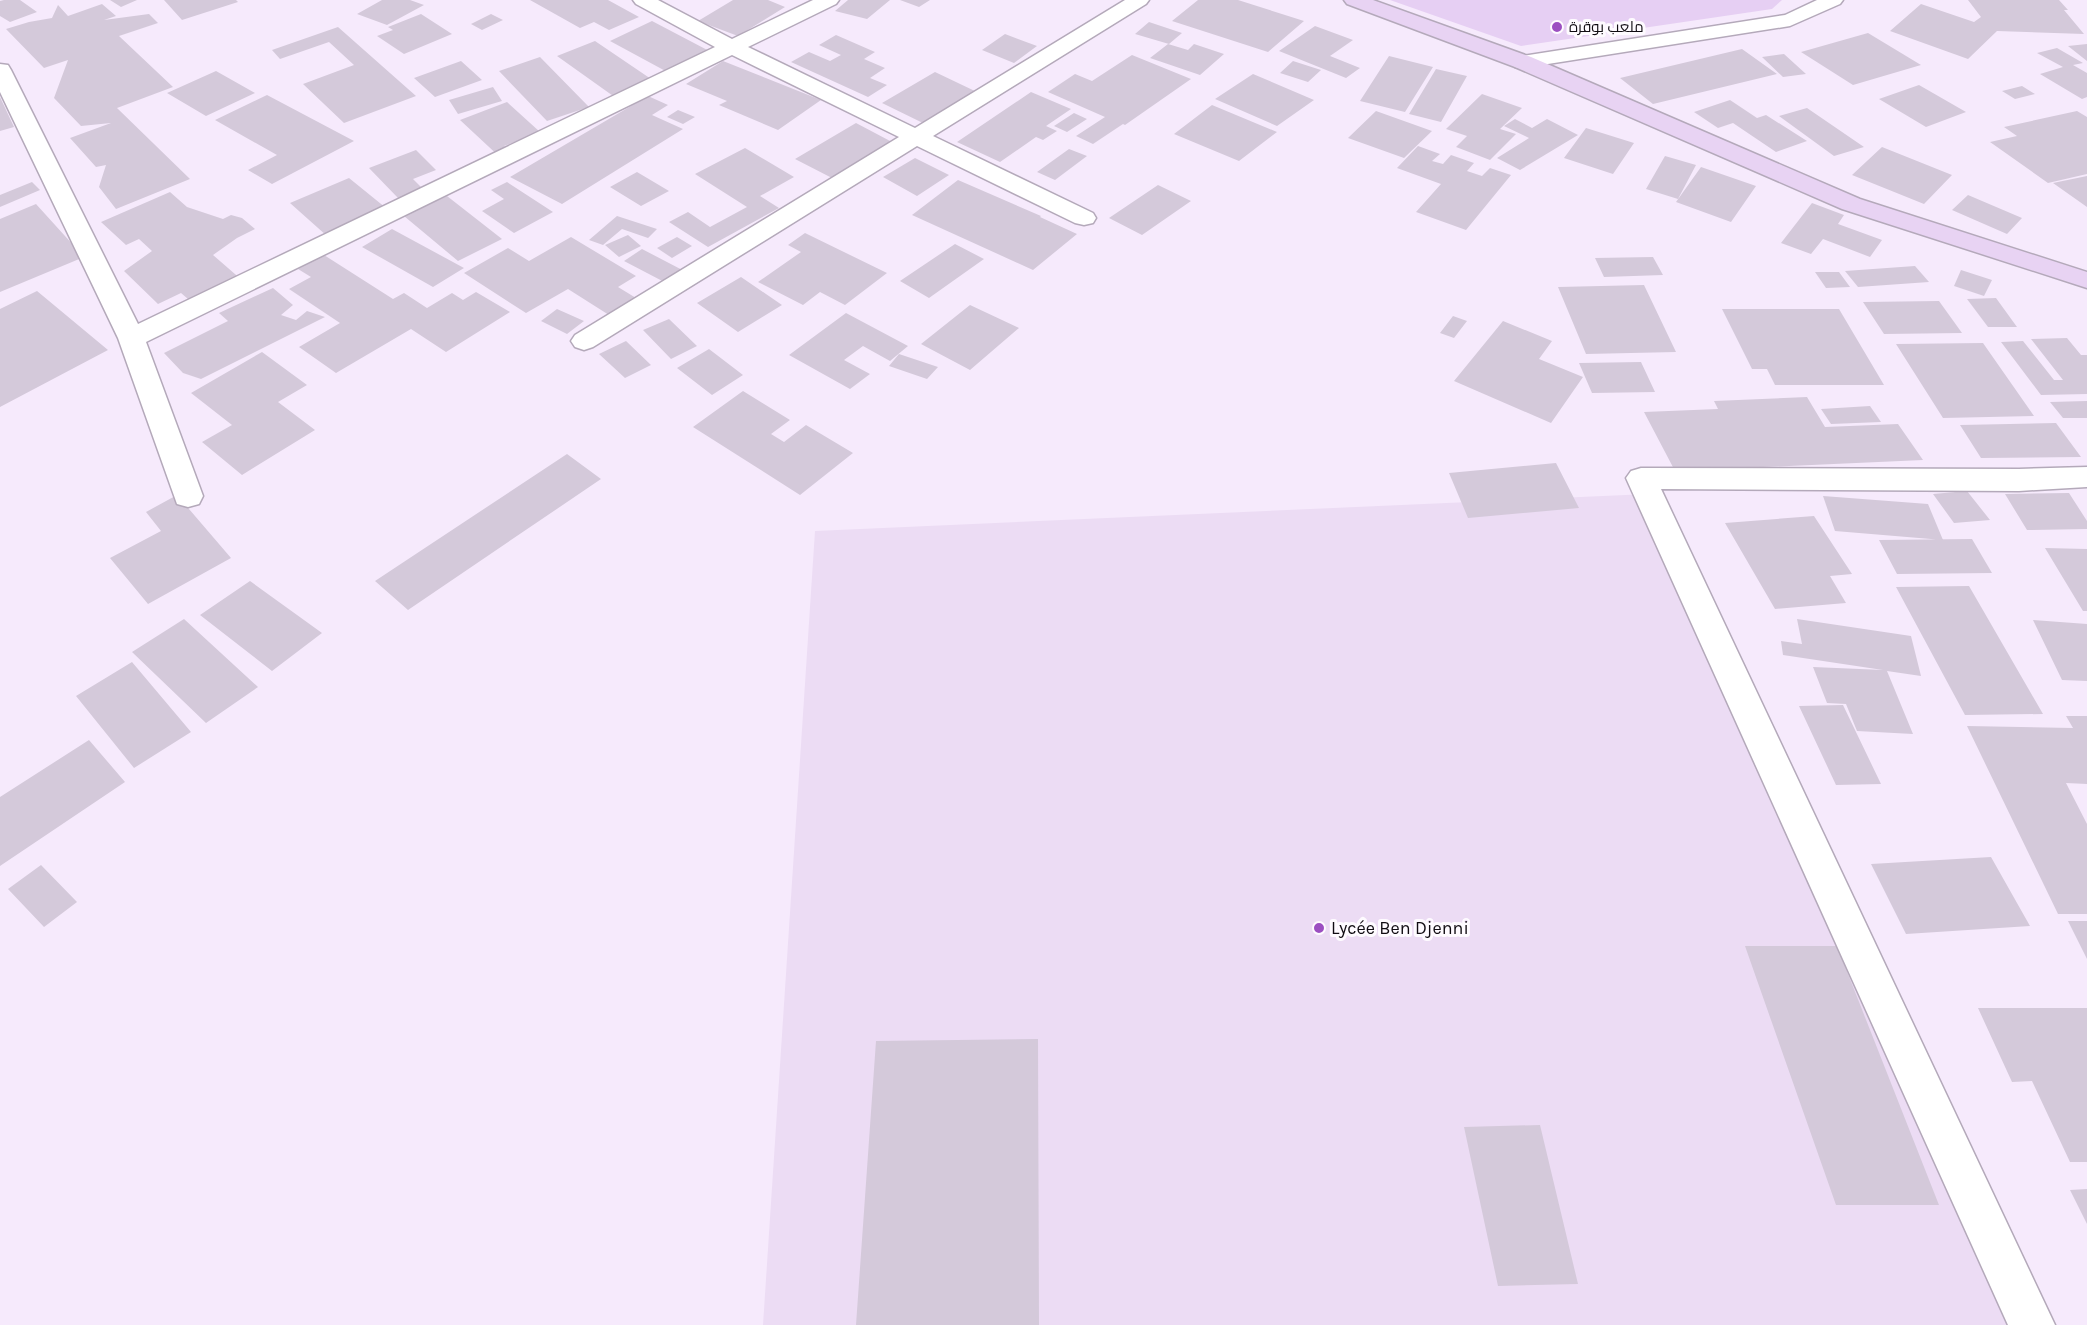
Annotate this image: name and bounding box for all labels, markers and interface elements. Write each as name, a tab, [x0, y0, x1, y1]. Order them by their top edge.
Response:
place label: ملعب بوقرة	[1569, 18, 1644, 36]
marker: ملعب بوقرة	[1550, 20, 1564, 34]
place label: Lycée Ben Djenni	[1331, 917, 1469, 939]
marker: Lycée Ben Djenni	[1312, 921, 1326, 935]

